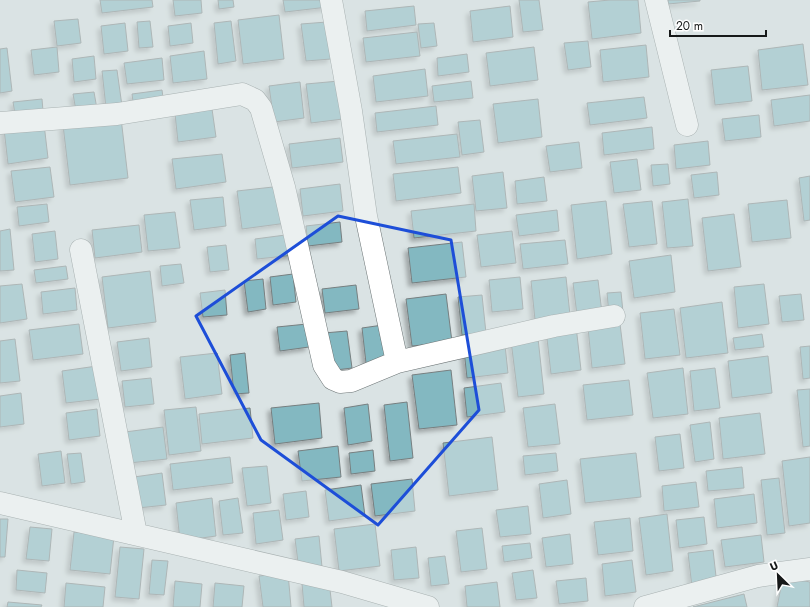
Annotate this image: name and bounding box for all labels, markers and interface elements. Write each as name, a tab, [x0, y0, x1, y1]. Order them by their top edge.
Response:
scale bar	[670, 12, 766, 38]
text: 20 m	[676, 17, 703, 35]
north arrow	[758, 555, 798, 595]
text: U	[767, 557, 781, 575]

